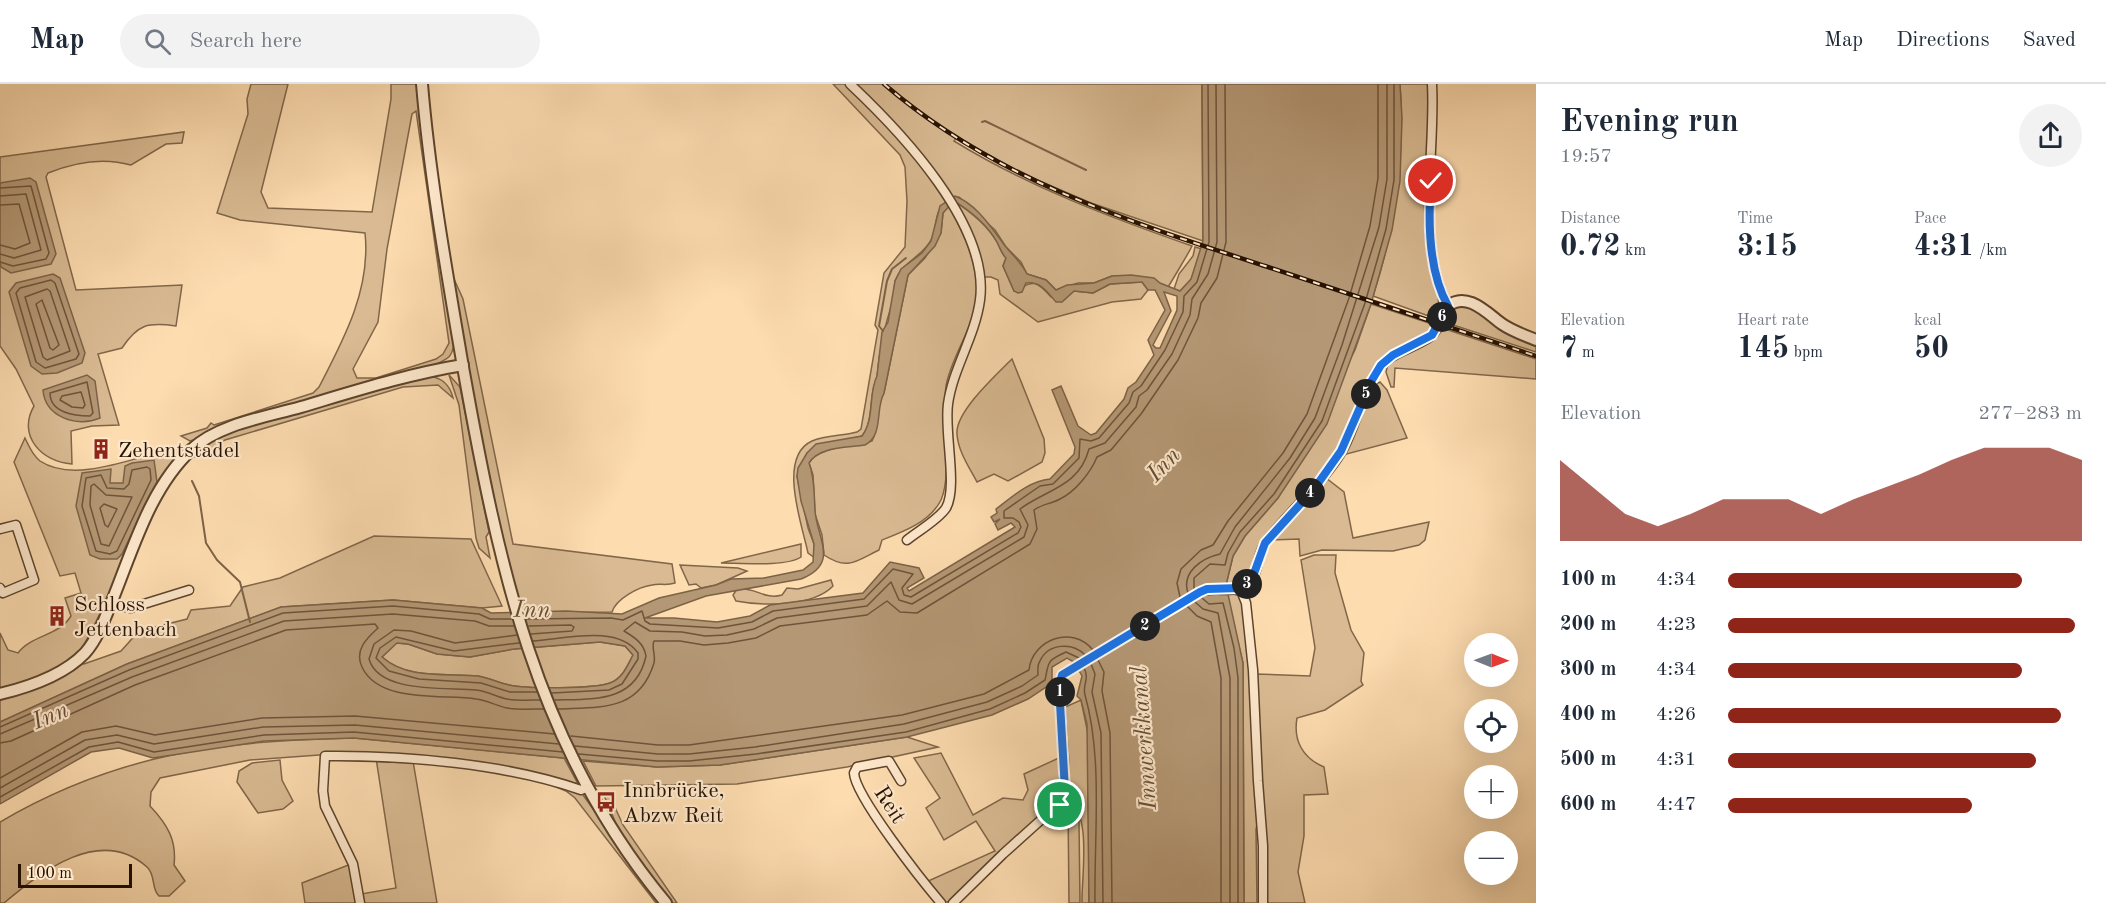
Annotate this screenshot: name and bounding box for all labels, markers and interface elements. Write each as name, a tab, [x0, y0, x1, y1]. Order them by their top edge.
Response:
search box	[120, 14, 540, 68]
icon: search	[141, 25, 174, 58]
text: Map	[30, 27, 84, 55]
text: Search here	[189, 30, 302, 52]
text: Map	[1824, 30, 1863, 51]
text: Directions	[1896, 30, 1990, 51]
text: Saved	[2023, 30, 2076, 51]
button: share	[2019, 104, 2082, 167]
text: Evening run	[1560, 106, 1739, 139]
text: 19:57	[1560, 147, 1612, 167]
pin	[1405, 155, 1456, 206]
icon: check	[1414, 164, 1447, 197]
text: Distance	[1560, 211, 1620, 227]
text: Time	[1737, 211, 1773, 227]
text: Pace	[1914, 211, 1946, 227]
text: 0.72	[1560, 232, 1621, 262]
text: 3:15	[1737, 232, 1798, 262]
text: 4:31	[1914, 232, 1975, 262]
text: km	[1621, 243, 1646, 259]
text: /km	[1975, 243, 2007, 259]
pin: 6	[1427, 302, 1457, 332]
text: 6	[1437, 309, 1447, 325]
text: Elevation	[1560, 313, 1625, 329]
text: Heart rate	[1737, 313, 1809, 329]
text: kcal	[1914, 313, 1942, 329]
text: 7	[1560, 334, 1577, 364]
text: 145	[1737, 334, 1789, 364]
text: 50	[1914, 334, 1949, 364]
text: m	[1577, 345, 1595, 361]
text: bpm	[1789, 345, 1823, 361]
pin: 5	[1351, 379, 1381, 409]
text: 5	[1361, 386, 1371, 402]
text: Elevation	[1560, 404, 1641, 424]
text: 277–283 m	[1979, 404, 2082, 424]
building icon: Zehentstadel	[89, 437, 113, 461]
place label: Zehentstadel	[118, 440, 240, 462]
water label: Inn	[1142, 444, 1186, 488]
pin: 4	[1295, 478, 1325, 508]
text: 4	[1305, 485, 1315, 501]
pin: 3	[1232, 569, 1262, 599]
text: 100 m	[1560, 570, 1616, 590]
text: 4:34	[1656, 570, 1696, 590]
text: 3	[1242, 576, 1252, 592]
place label: Schloss Jettenbach	[74, 594, 177, 641]
water label: Inn	[512, 599, 551, 623]
building icon: Schloss Jettenbach	[45, 604, 69, 628]
pin: 2	[1130, 611, 1160, 641]
text: 200 m	[1560, 615, 1616, 635]
text: 4:23	[1656, 615, 1696, 635]
text: 2	[1140, 618, 1150, 634]
north arrow	[1464, 633, 1518, 687]
map controls	[1464, 633, 1518, 885]
text: 300 m	[1560, 660, 1616, 680]
text: 4:34	[1656, 660, 1696, 680]
water label: Innwerkkanal	[1128, 665, 1162, 812]
pin: 1	[1045, 677, 1075, 707]
text: 1	[1055, 684, 1065, 700]
water label: Inn	[28, 698, 73, 736]
button: locate	[1464, 699, 1518, 753]
text: 400 m	[1560, 705, 1616, 725]
text: 4:26	[1656, 705, 1696, 725]
text: 500 m	[1560, 750, 1616, 770]
text: 4:31	[1656, 750, 1696, 770]
button: +	[1464, 765, 1518, 819]
pin	[1034, 779, 1085, 830]
place label: Innbrücke, Abzw Reit	[623, 780, 725, 827]
street label: Reit	[869, 783, 909, 828]
icon: arrive	[1043, 788, 1076, 821]
bus stop icon: Innbrücke, Abzw Reit	[594, 790, 618, 814]
text: 600 m	[1560, 795, 1616, 815]
text: 4:47	[1656, 795, 1696, 815]
button: −	[1464, 831, 1518, 885]
scale bar	[18, 861, 132, 888]
text: 100 m	[27, 866, 72, 882]

